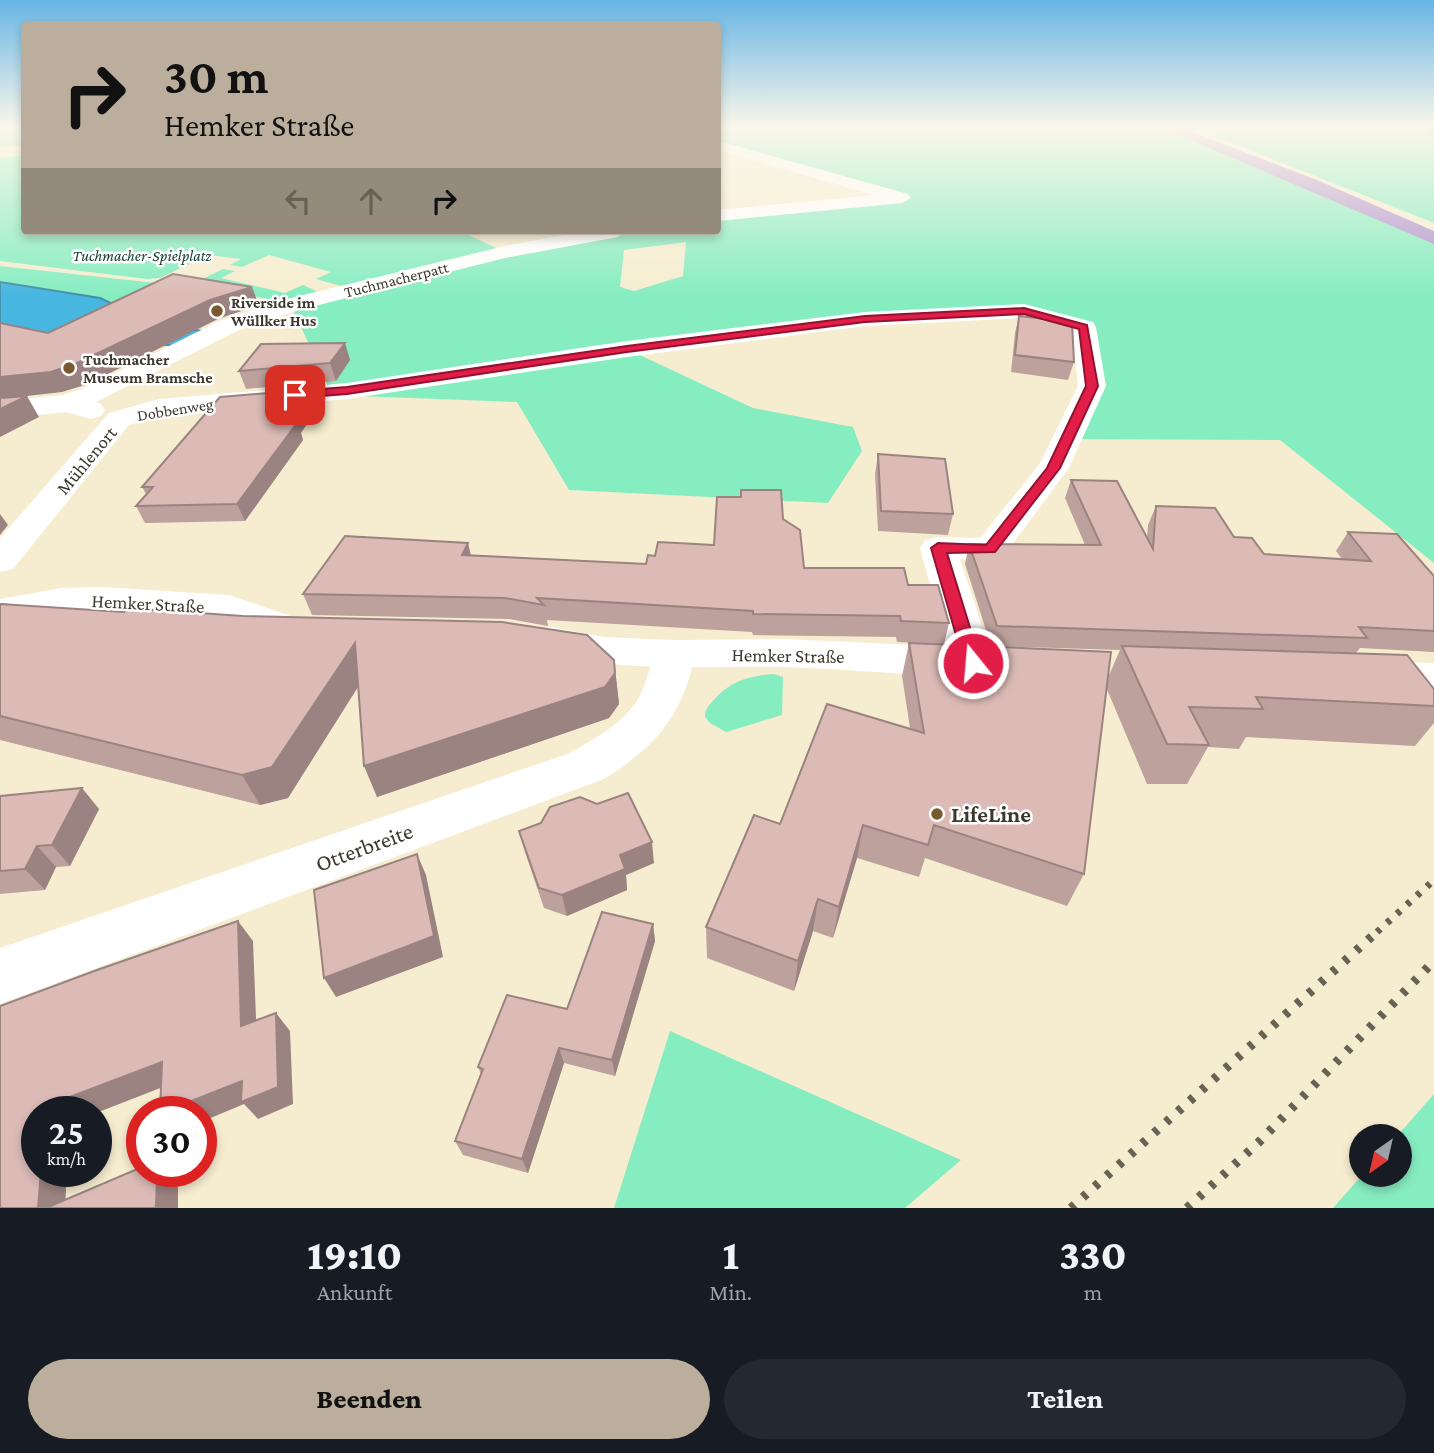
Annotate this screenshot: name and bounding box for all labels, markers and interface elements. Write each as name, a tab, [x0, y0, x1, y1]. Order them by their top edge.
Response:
icon: right	[49, 49, 140, 140]
text: 30 m	[164, 49, 269, 104]
text: Hemker Straße	[164, 107, 354, 143]
icon: left	[279, 182, 317, 220]
icon: ahead	[352, 182, 390, 220]
icon: right	[425, 182, 463, 220]
park label: Tuchmacher-Spielplatz	[72, 247, 212, 265]
street label: Tuchmacherpatt	[342, 258, 451, 302]
place label: Riverside im Wüllker Hus	[230, 294, 317, 329]
marker: Riverside im Wüllker Hus	[209, 303, 225, 319]
place label: Tuchmacher Museum Bramsche	[83, 351, 213, 386]
marker: Tuchmacher Museum Bramsche	[61, 360, 77, 376]
pin	[265, 365, 325, 425]
icon: arrive	[276, 376, 314, 414]
street label: Dobbenweg	[136, 395, 215, 425]
street label: Mühlenort	[52, 422, 121, 499]
street label: Hemker Straße	[91, 590, 205, 617]
position arrow	[936, 626, 1010, 700]
street label: Hemker Straße	[731, 644, 845, 667]
place label: LifeLine	[951, 801, 1031, 827]
marker: LifeLine	[929, 806, 945, 822]
street label: Otterbreite	[312, 817, 416, 877]
speed limit sign: 30	[126, 1096, 217, 1187]
text: 25	[49, 1113, 84, 1152]
north arrow	[1349, 1124, 1412, 1186]
map controls	[1349, 1124, 1412, 1187]
text: km/h	[47, 1149, 86, 1169]
text: 19:10	[307, 1231, 402, 1278]
text: 1	[722, 1231, 739, 1278]
text: 330	[1059, 1231, 1127, 1278]
text: Ankunft	[317, 1279, 392, 1305]
text: Min.	[709, 1279, 752, 1305]
text: m	[1084, 1279, 1102, 1305]
button: Beenden	[28, 1359, 710, 1439]
button: Teilen	[724, 1359, 1406, 1439]

